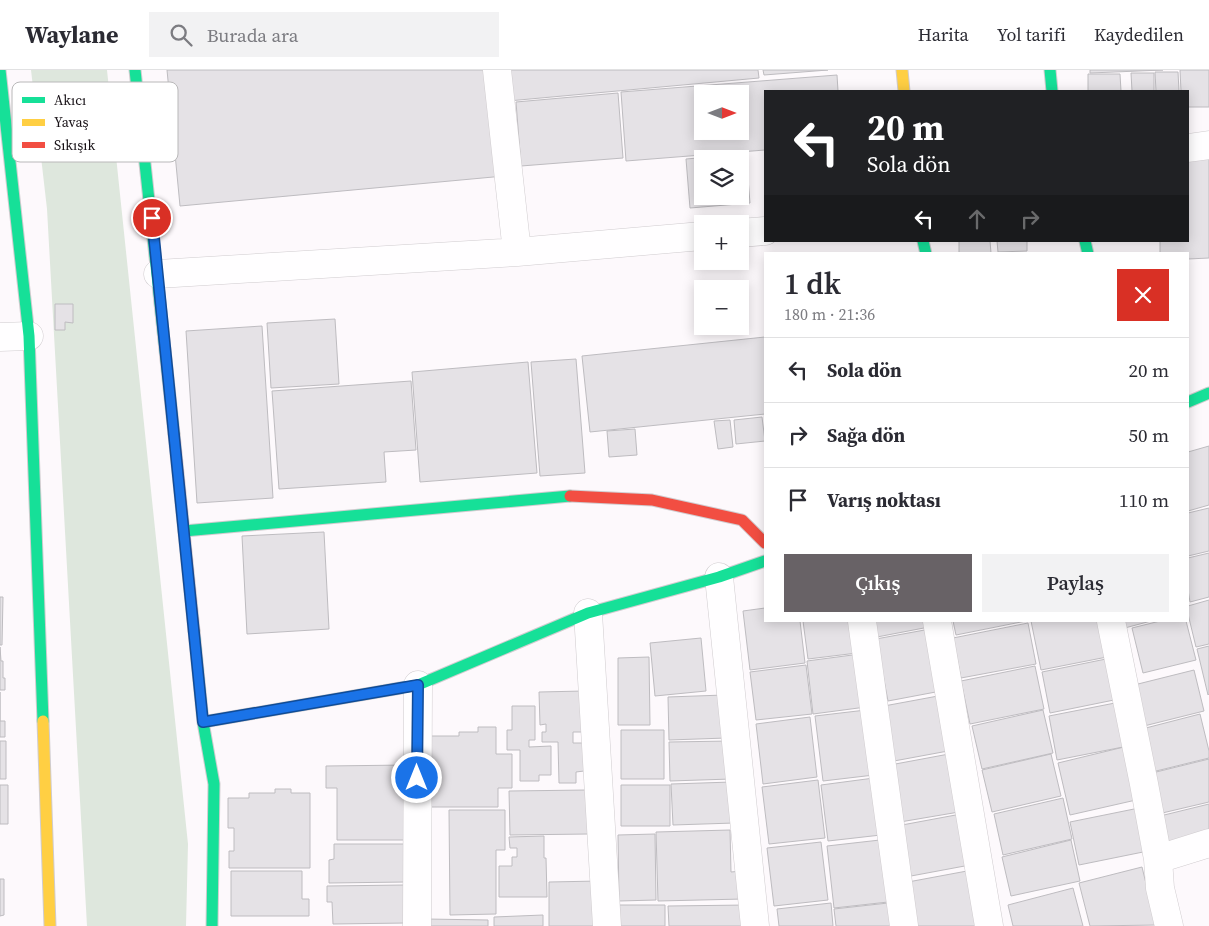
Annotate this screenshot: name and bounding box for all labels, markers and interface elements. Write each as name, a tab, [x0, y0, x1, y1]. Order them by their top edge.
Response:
search box	[149, 12, 499, 57]
text: Waylane	[25, 18, 119, 51]
icon: search	[167, 21, 195, 49]
text: Burada ara	[207, 22, 299, 48]
text: Harita	[918, 22, 969, 47]
text: Yol tarifi	[997, 22, 1066, 47]
text: Kaydedilen	[1094, 22, 1184, 47]
legend	[12, 82, 178, 162]
north arrow	[694, 85, 749, 140]
map controls	[694, 85, 749, 335]
text: Akıcı	[54, 90, 86, 110]
text: 20 m	[867, 104, 944, 152]
icon: left	[784, 110, 849, 175]
text: Yavaş	[54, 112, 89, 132]
text: Sıkışık	[54, 135, 95, 155]
text: Sola dön	[867, 149, 951, 179]
button: layers	[694, 150, 749, 205]
pin	[131, 197, 173, 239]
icon: arrive	[138, 204, 166, 232]
icon: left	[910, 205, 938, 233]
icon: ahead	[963, 205, 991, 233]
icon: right	[1016, 205, 1044, 233]
button: +	[694, 215, 749, 270]
text: 1 dk	[784, 263, 841, 304]
button: close	[1117, 269, 1169, 321]
button: −	[694, 280, 749, 335]
text: 180 m · 21:36	[784, 303, 875, 325]
icon: left	[784, 356, 812, 384]
text: Sola dön	[827, 357, 902, 383]
text: 20 m	[1128, 357, 1169, 383]
icon: right	[784, 421, 812, 449]
text: Sağa dön	[827, 422, 905, 448]
text: 50 m	[1128, 422, 1169, 448]
icon: arrive	[784, 486, 812, 514]
text: Varış noktası	[827, 487, 941, 513]
text: 110 m	[1119, 487, 1169, 513]
button: Çıkış	[784, 554, 972, 612]
button: Paylaş	[982, 554, 1169, 612]
position arrow	[390, 751, 442, 803]

